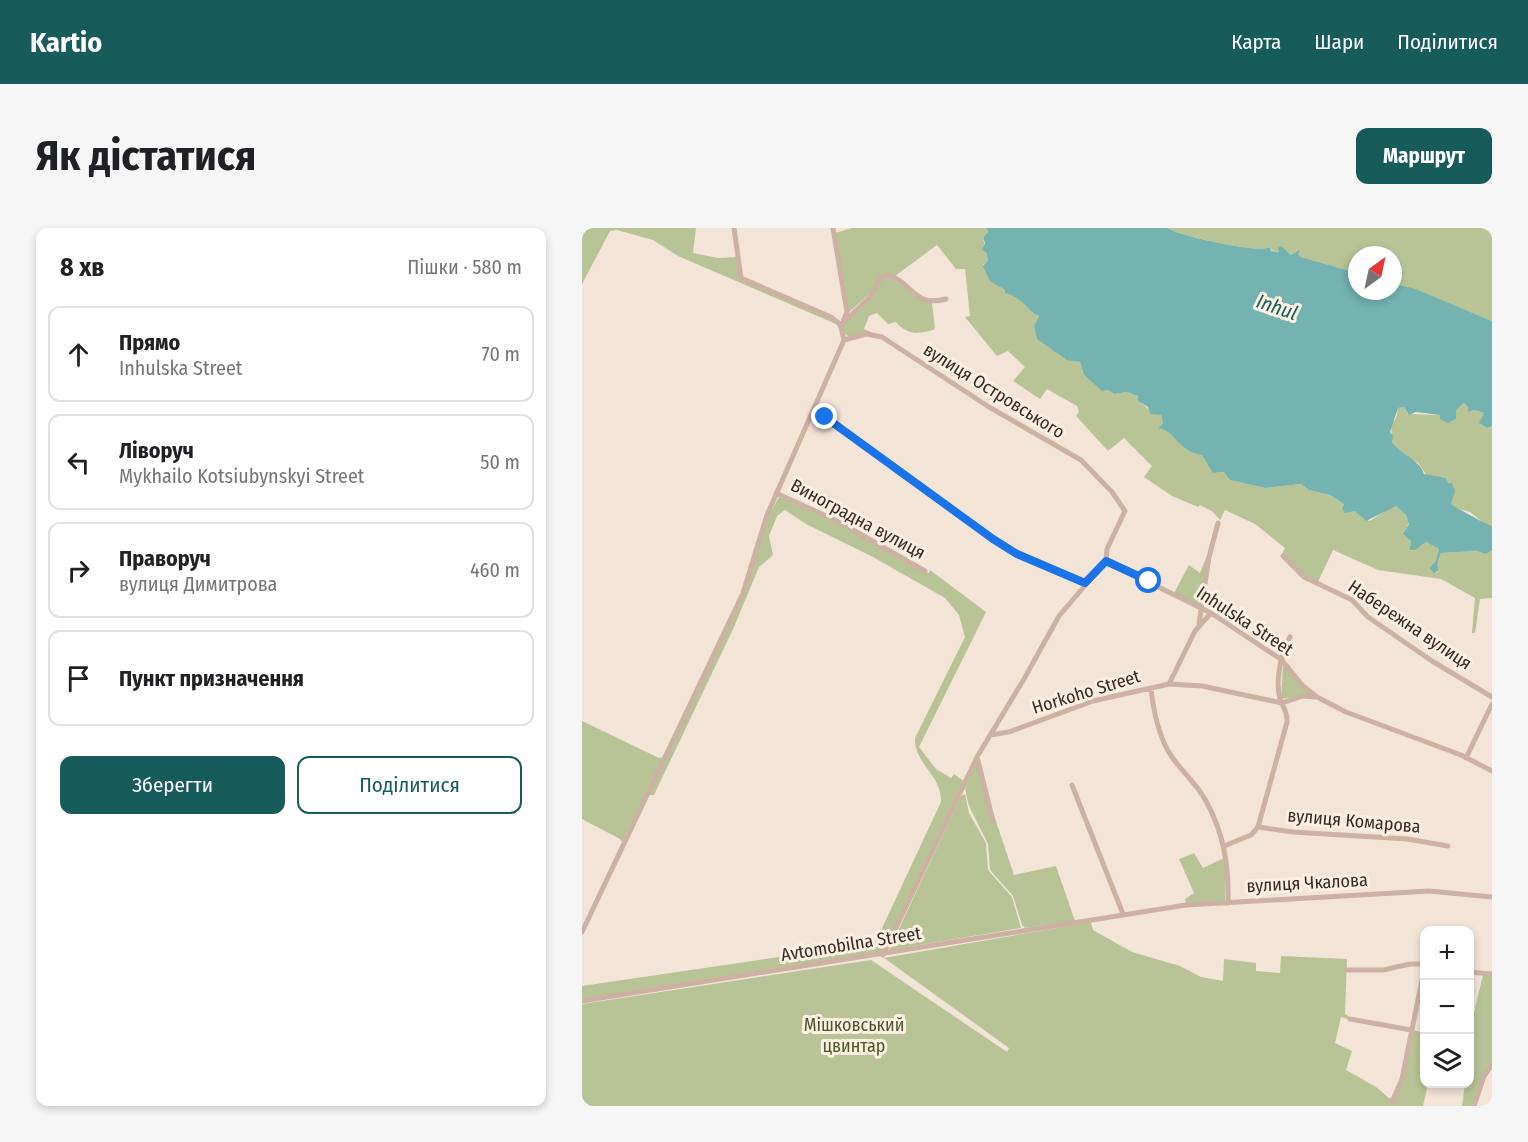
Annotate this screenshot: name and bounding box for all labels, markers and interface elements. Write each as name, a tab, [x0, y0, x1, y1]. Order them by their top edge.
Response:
text: Kartio	[30, 26, 102, 59]
text: Карта	[1231, 29, 1281, 55]
text: Шари	[1314, 29, 1364, 55]
text: Поділитися	[1397, 29, 1498, 55]
button: Маршрут	[1356, 128, 1492, 184]
text: Як дістатися	[36, 131, 256, 181]
north arrow	[1348, 246, 1402, 300]
text: 8 хв	[60, 252, 105, 283]
text: Пішки · 580 m	[407, 255, 522, 279]
water label: Inhul	[1253, 289, 1301, 325]
text: Прямо	[119, 329, 180, 356]
icon: ahead	[62, 338, 95, 371]
street label: вулиця Островського	[919, 339, 1069, 443]
text: 70 m	[482, 342, 520, 366]
text: Inhulska Street	[119, 356, 242, 380]
route end	[811, 403, 837, 429]
text: Ліворуч	[119, 437, 194, 464]
icon: left	[62, 446, 95, 479]
text: 50 m	[480, 450, 520, 474]
text: Mykhailo Kotsiubynskyi Street	[119, 464, 364, 488]
street label: Виноградна вулиця	[787, 474, 929, 564]
text: Праворуч	[119, 545, 211, 572]
icon: right	[62, 554, 95, 587]
text: 460 m	[470, 558, 520, 582]
route start	[1135, 567, 1161, 593]
text: вулиця Димитрова	[119, 572, 277, 596]
street label: Набережна вулиця	[1344, 575, 1476, 675]
street label: Inhulska Street	[1192, 582, 1298, 661]
icon: arrive	[62, 662, 95, 695]
text: Пункт призначення	[119, 665, 304, 692]
street label: Horkoho Street	[1029, 665, 1143, 719]
button: Зберегти	[60, 756, 285, 814]
button: Поділитися	[297, 756, 522, 814]
street label: вулиця Комарова	[1287, 804, 1422, 838]
street label: вулиця Чкалова	[1246, 869, 1368, 897]
street label: Avtomobilna Street	[779, 922, 923, 966]
map controls	[1420, 926, 1474, 1088]
button: +	[1420, 926, 1474, 980]
button: −	[1420, 980, 1474, 1034]
park label: Мішковський цвинтар	[804, 1014, 904, 1057]
button: layers	[1420, 1034, 1474, 1088]

